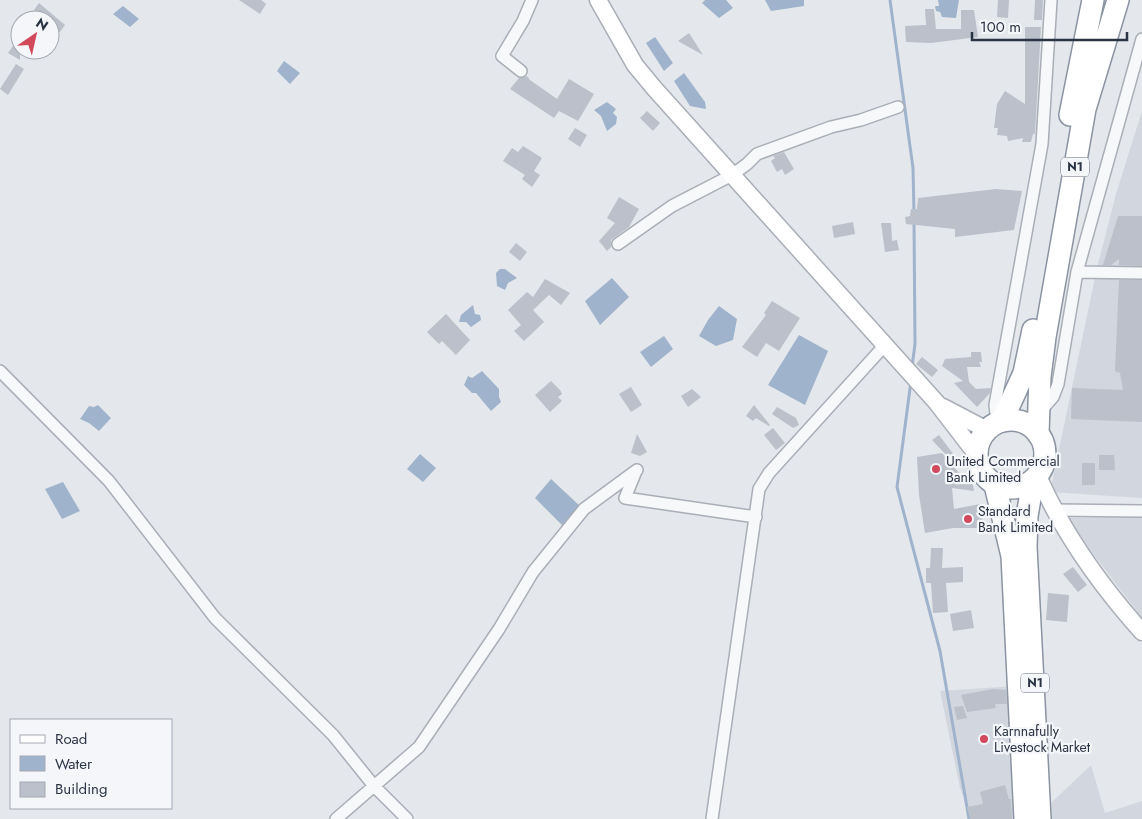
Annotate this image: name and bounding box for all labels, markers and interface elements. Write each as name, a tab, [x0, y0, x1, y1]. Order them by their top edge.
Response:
north arrow	[10, 10, 60, 60]
scale bar	[972, 10, 1127, 42]
text: N	[32, 13, 52, 36]
text: 100 m	[980, 16, 1021, 38]
road number: N1	[1061, 158, 1089, 176]
place label: United Commercial Bank Limited	[946, 451, 1060, 487]
marker: United Commercial Bank Limited	[930, 463, 942, 475]
place label: Standard Bank Limited	[978, 501, 1053, 537]
marker: Standard Bank Limited	[962, 513, 974, 525]
road number: N1	[1021, 674, 1049, 692]
legend	[10, 719, 172, 809]
place label: Karnnafully Livestock Market	[994, 721, 1091, 757]
text: Road	[55, 728, 87, 750]
marker: Karnnafully Livestock Market	[978, 733, 990, 745]
text: Water	[55, 753, 93, 775]
text: Building	[55, 778, 107, 800]

